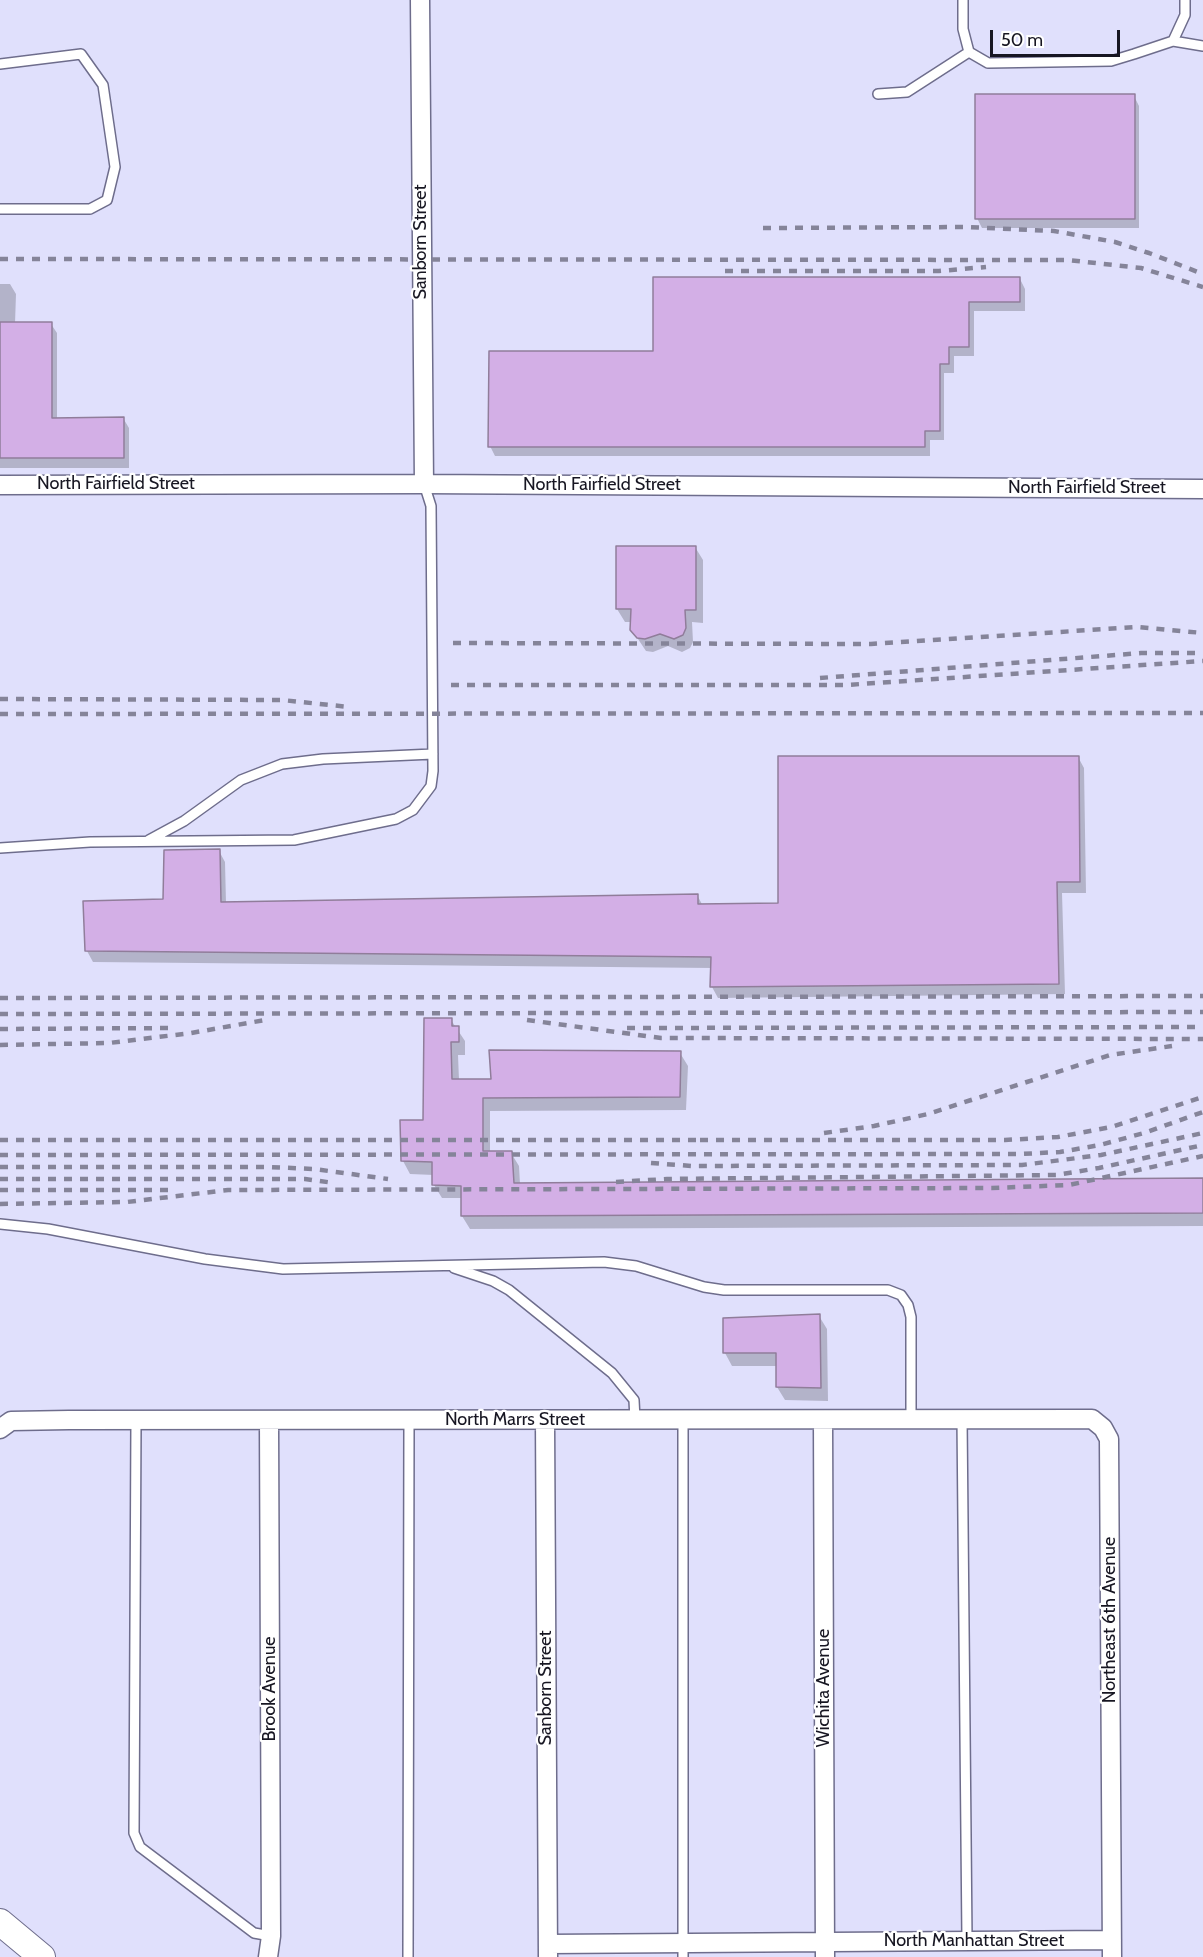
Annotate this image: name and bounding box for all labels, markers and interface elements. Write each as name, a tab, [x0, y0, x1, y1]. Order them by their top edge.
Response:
scale bar	[993, 18, 1124, 56]
text: 50 m	[1001, 29, 1043, 51]
street label: Sanborn Street	[410, 184, 432, 300]
street label: North Fairfield Street	[37, 473, 195, 495]
street label: North Fairfield Street	[523, 474, 681, 496]
street label: North Fairfield Street	[1008, 477, 1166, 499]
street label: North Marrs Street	[445, 1409, 585, 1431]
street label: Northeast 6th Avenue	[1099, 1537, 1121, 1703]
street label: Wichita Avenue	[813, 1629, 835, 1747]
street label: Sanborn Street	[535, 1630, 557, 1746]
street label: Brook Avenue	[259, 1636, 281, 1742]
street label: North Manhattan Street	[884, 1930, 1064, 1952]

